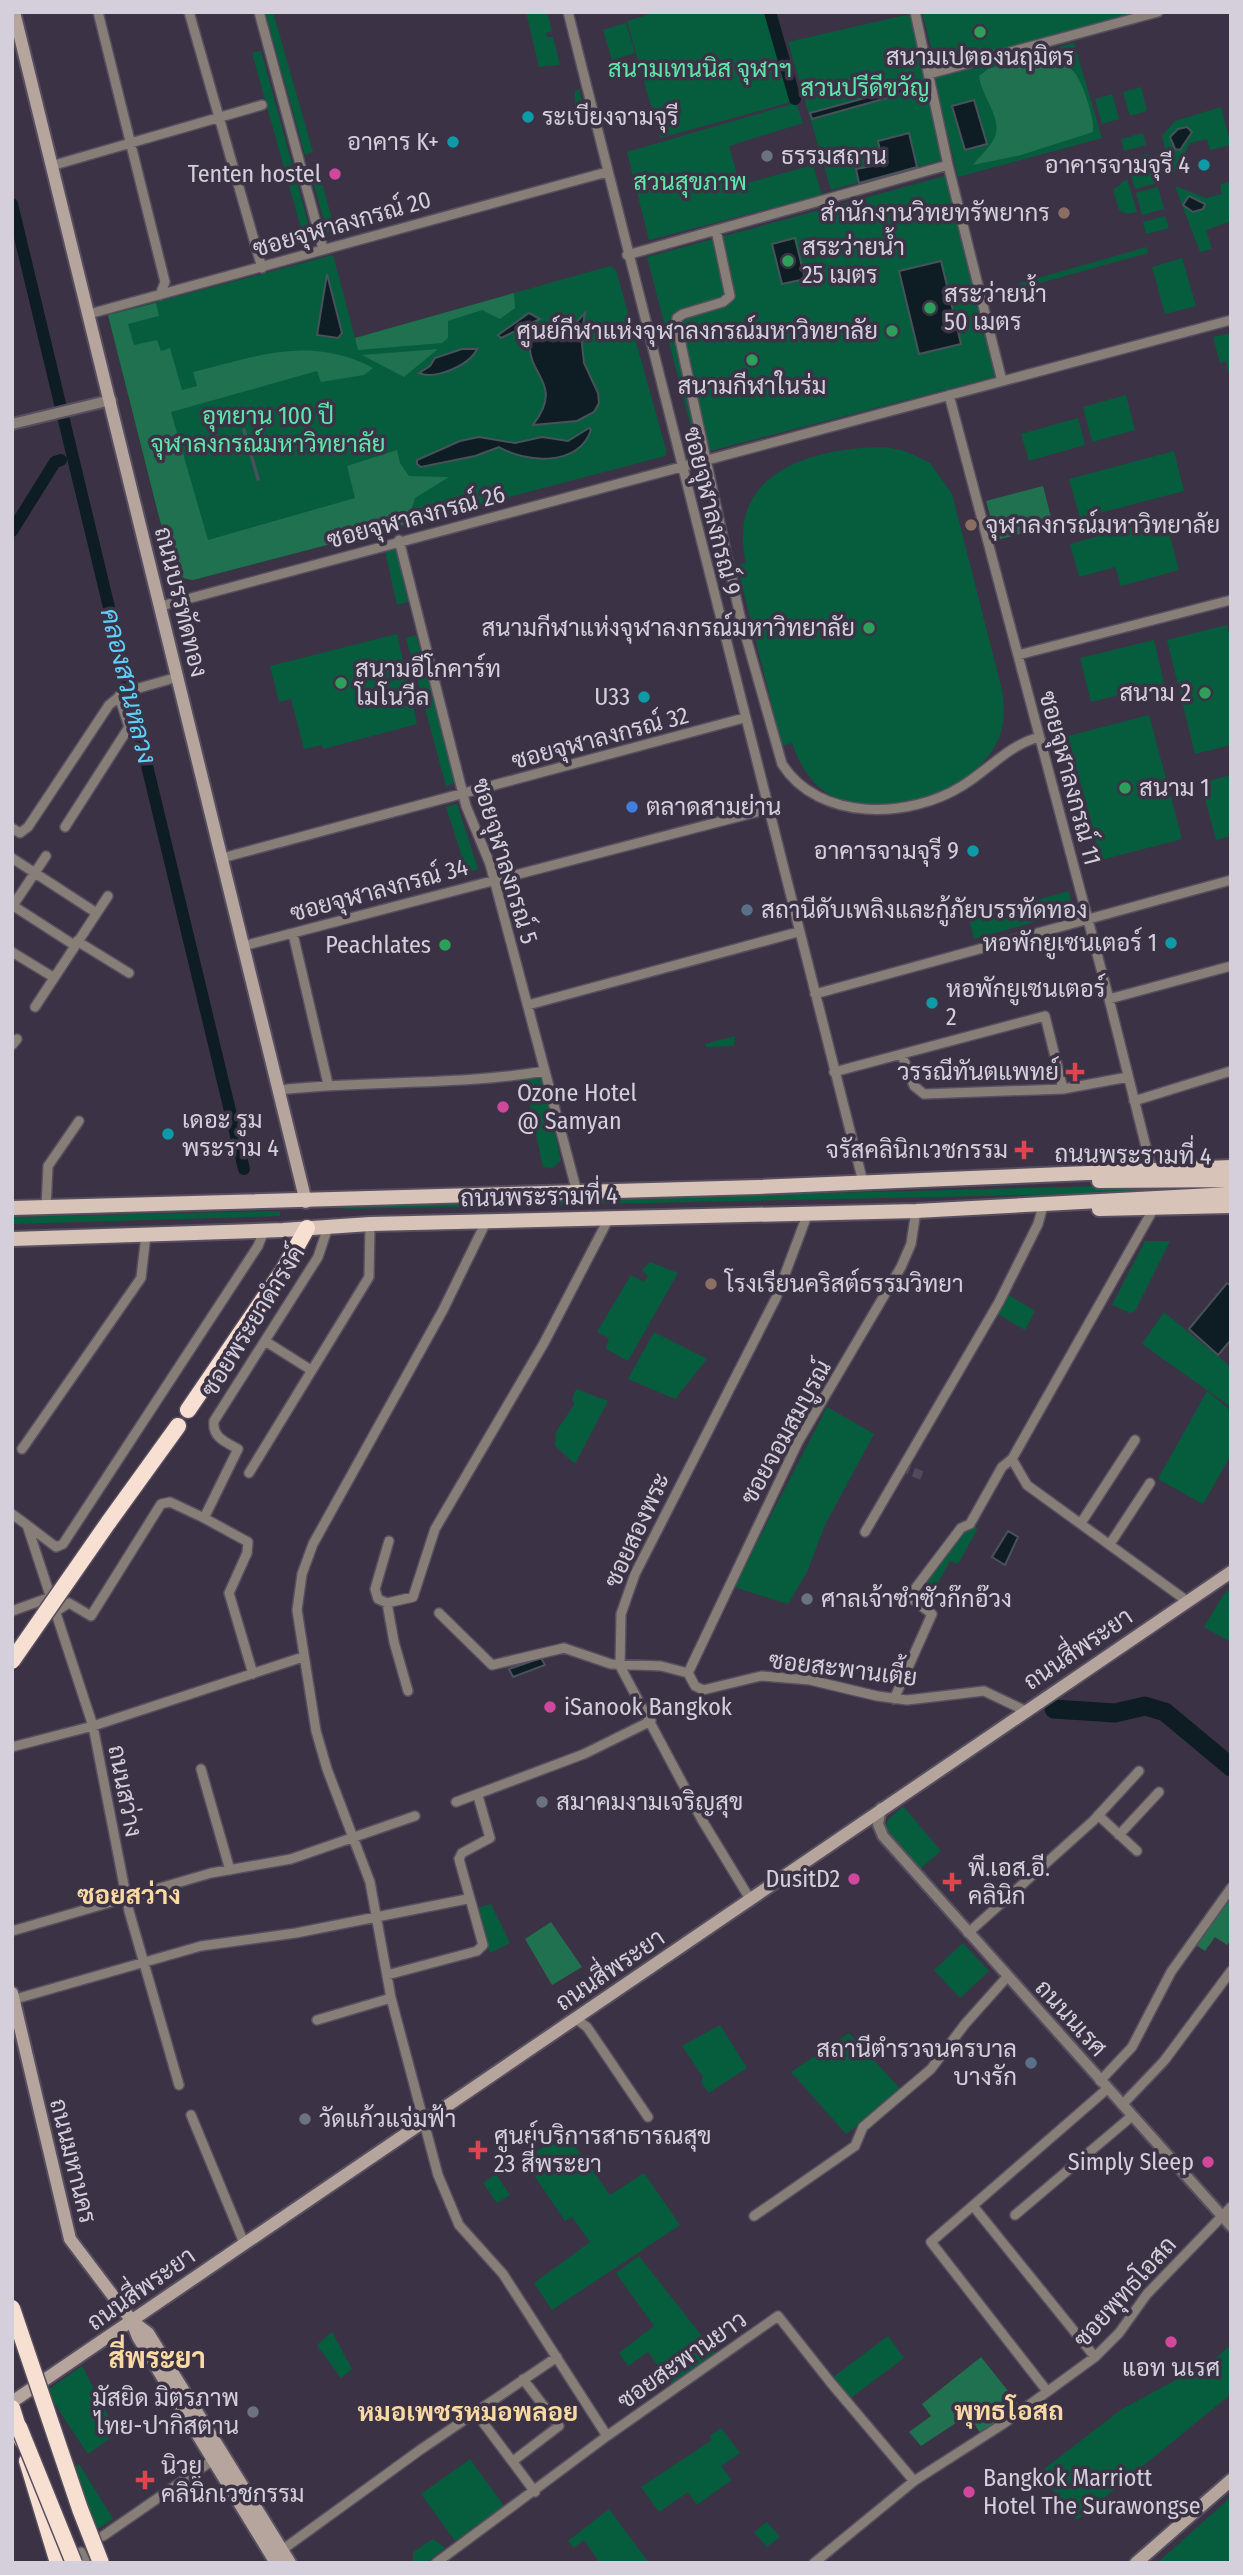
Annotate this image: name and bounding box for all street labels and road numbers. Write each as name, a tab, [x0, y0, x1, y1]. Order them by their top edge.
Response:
street label: ซอยจุฬาลงกรณ์ 20	[249, 183, 435, 265]
street label: ซอยจุฬาลงกรณ์ 9	[676, 424, 748, 598]
street label: ซอยจุฬาลงกรณ์ 26	[323, 478, 509, 556]
street label: ถนนบรรทัดทอง	[149, 524, 213, 680]
street label: ซอยจุฬาลงกรณ์ 11	[1031, 687, 1109, 869]
street label: ซอยจุฬาลงกรณ์ 32	[508, 699, 692, 777]
street label: ซอยจุฬาลงกรณ์ 5	[465, 774, 545, 948]
street label: ซอยจุฬาลงกรณ์ 34	[286, 851, 472, 929]
street label: ถนนพระรามที่ 4	[1054, 1133, 1212, 1170]
street label: ถนนพระรามที่ 4	[460, 1175, 618, 1212]
street label: ซอยพระยาดำรงค์	[194, 1239, 311, 1402]
street label: ซอยจอมสมบูรณ์	[733, 1354, 840, 1510]
street label: ซอยสองพระ	[598, 1468, 676, 1592]
street label: ถนนสี่พระยา	[1014, 1596, 1138, 1696]
street label: ซอยสะพานเตี้ย	[767, 1638, 920, 1692]
street label: ถนนสว่าง	[102, 1743, 148, 1839]
street label: ถนนสี่พระยา	[546, 1917, 670, 2017]
street label: ถนนนเรศ	[1029, 1974, 1113, 2062]
street label: ถนนมหานคร	[44, 2096, 102, 2226]
street label: ซอยพุทธโอสถ	[1066, 2229, 1184, 2355]
street label: ถนนสี่พระยา	[78, 2236, 200, 2336]
street label: ซอยสะพานยาว	[612, 2305, 752, 2415]

